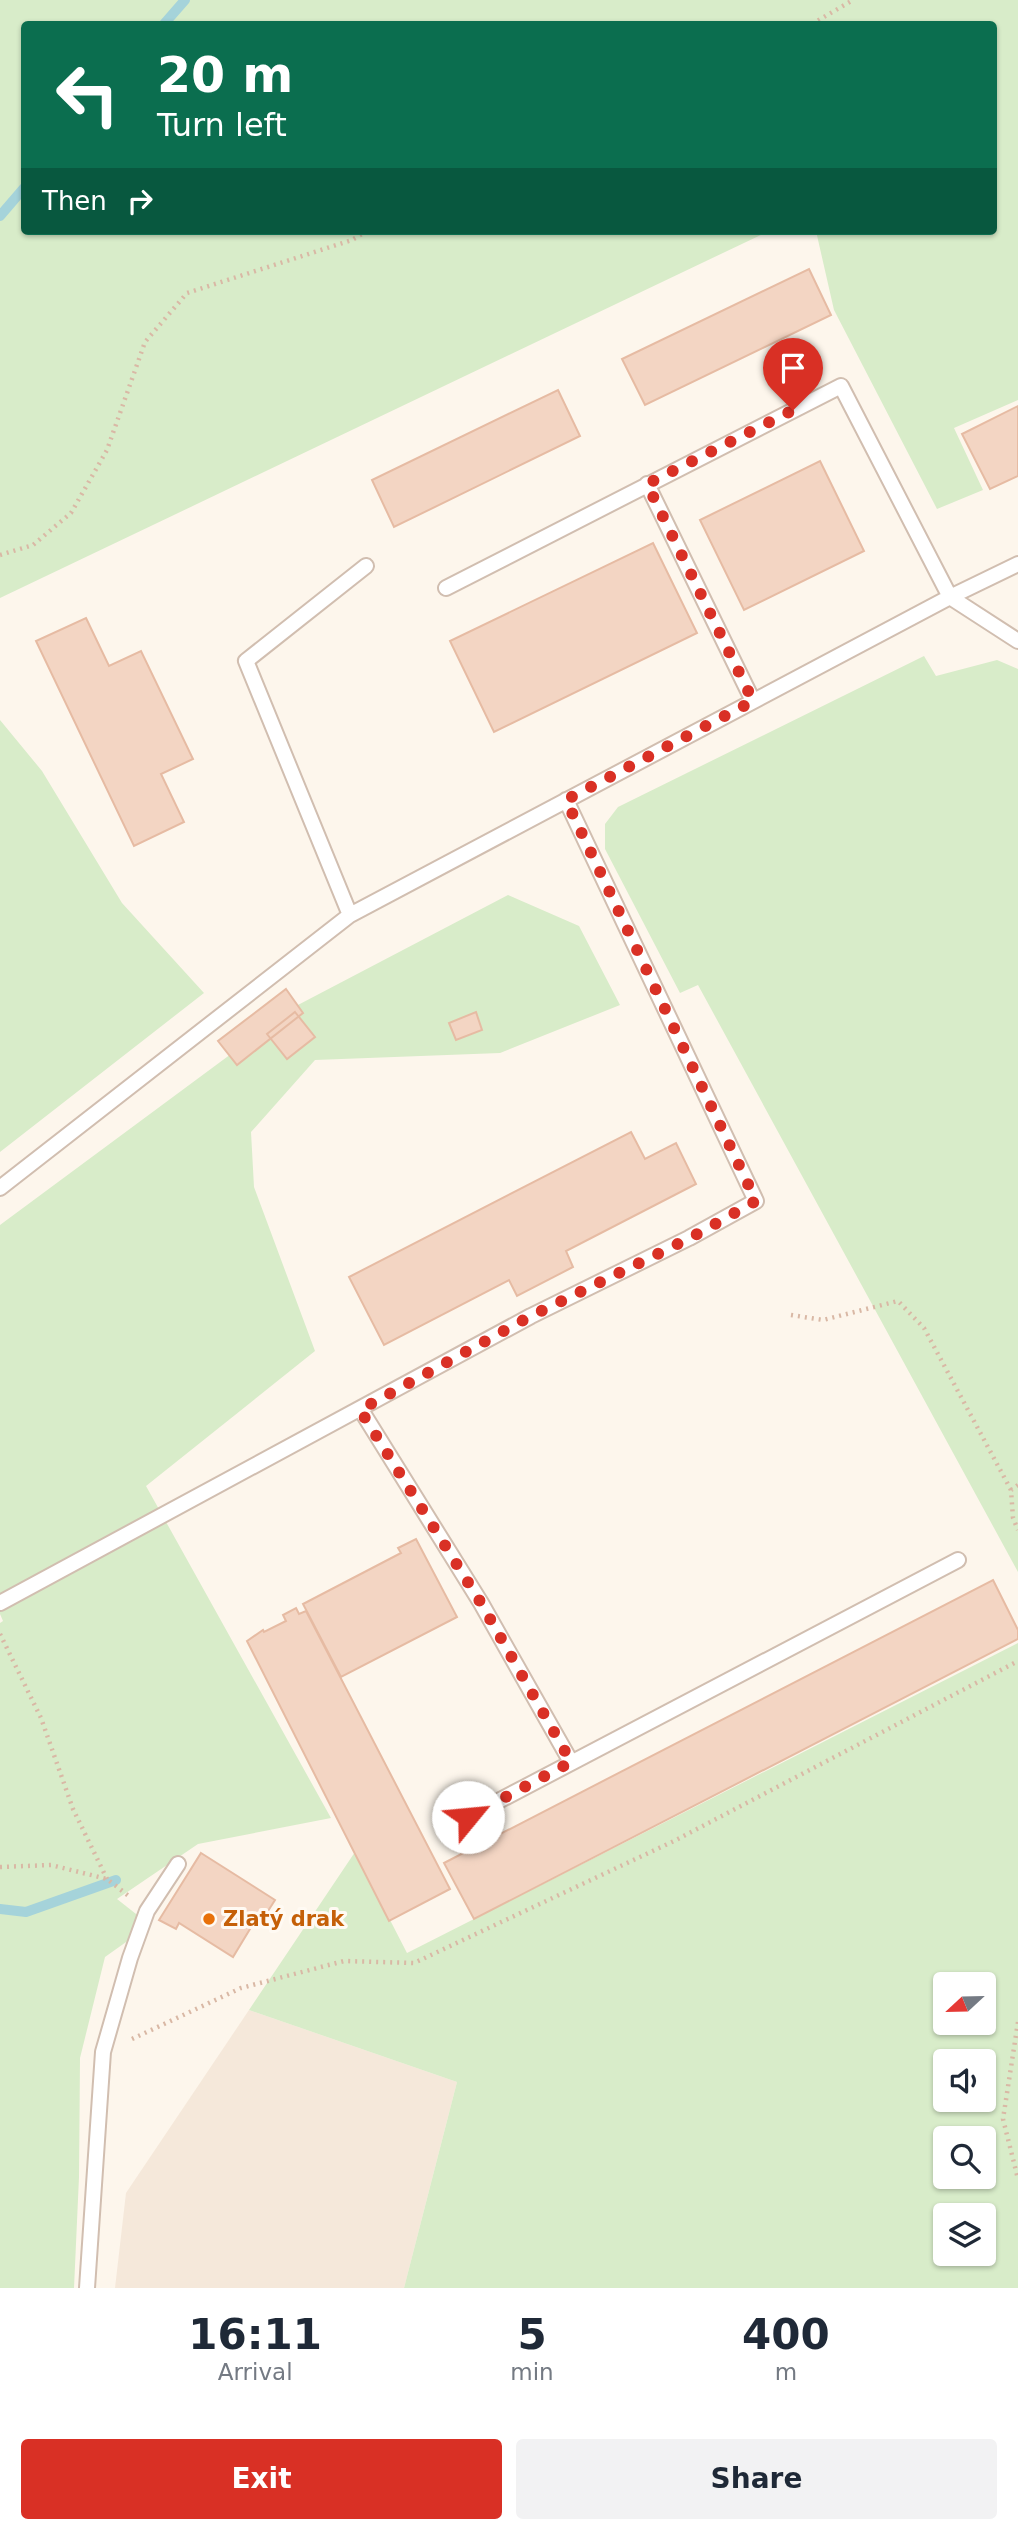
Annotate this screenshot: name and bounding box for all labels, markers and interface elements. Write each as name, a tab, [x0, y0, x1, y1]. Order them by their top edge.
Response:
text: 20 m	[157, 47, 293, 104]
icon: left	[42, 49, 133, 140]
text: Turn left	[157, 106, 287, 144]
icon: right	[121, 182, 159, 220]
text: Then	[42, 186, 107, 216]
pin	[763, 338, 823, 410]
icon: arrive	[774, 349, 812, 387]
position arrow	[431, 1780, 505, 1854]
place label: Zlatý drak	[223, 1907, 345, 1931]
marker: Zlatý drak	[201, 1911, 217, 1927]
north arrow	[933, 1972, 996, 2035]
map controls	[933, 1972, 996, 2266]
button: sound	[933, 2049, 996, 2112]
button: search	[933, 2126, 996, 2189]
button: layers	[933, 2203, 996, 2266]
text: 16:11	[188, 2310, 322, 2359]
text: 5	[517, 2310, 547, 2359]
text: 400	[742, 2310, 830, 2359]
text: Arrival	[218, 2359, 293, 2385]
text: min	[510, 2359, 554, 2385]
text: m	[775, 2359, 797, 2385]
button: Exit	[21, 2439, 502, 2519]
button: Share	[516, 2439, 997, 2519]

